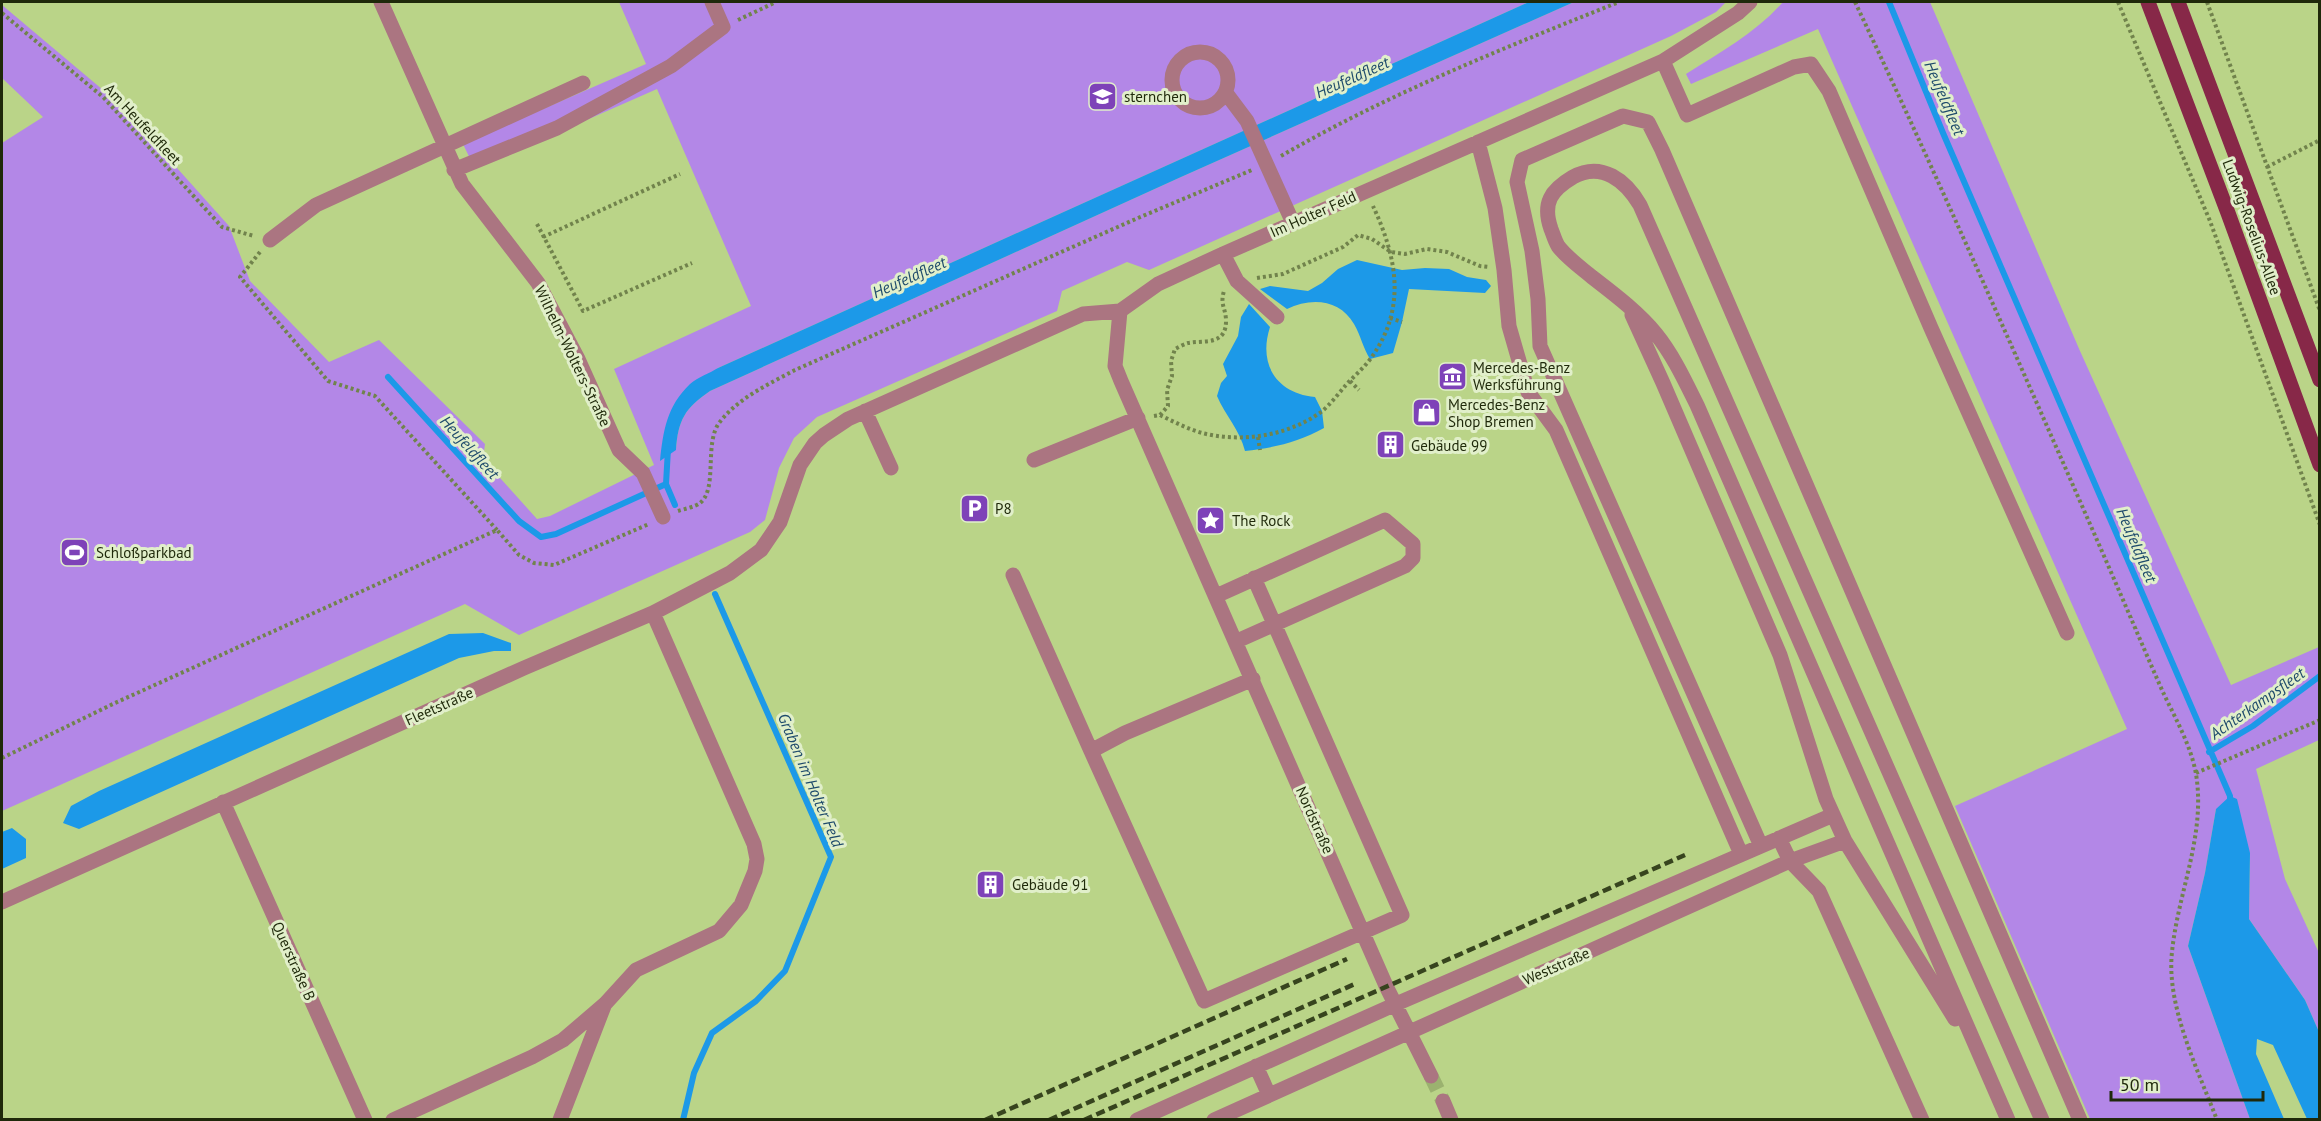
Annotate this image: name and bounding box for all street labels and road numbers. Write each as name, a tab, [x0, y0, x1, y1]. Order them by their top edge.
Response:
street label: Am Heufeldfleet	[100, 79, 186, 169]
street label: Ludwig-Roselius-Allee	[2219, 157, 2285, 297]
street label: Im Holter Feld	[1267, 187, 1359, 241]
street label: Wilhelm-Wolters-Straße	[531, 283, 615, 429]
street label: Fleetstraße	[402, 683, 476, 729]
street label: Nordstraße	[1292, 783, 1338, 857]
street label: Querstraße B	[268, 919, 320, 1003]
street label: Weststraße	[1520, 943, 1592, 989]

